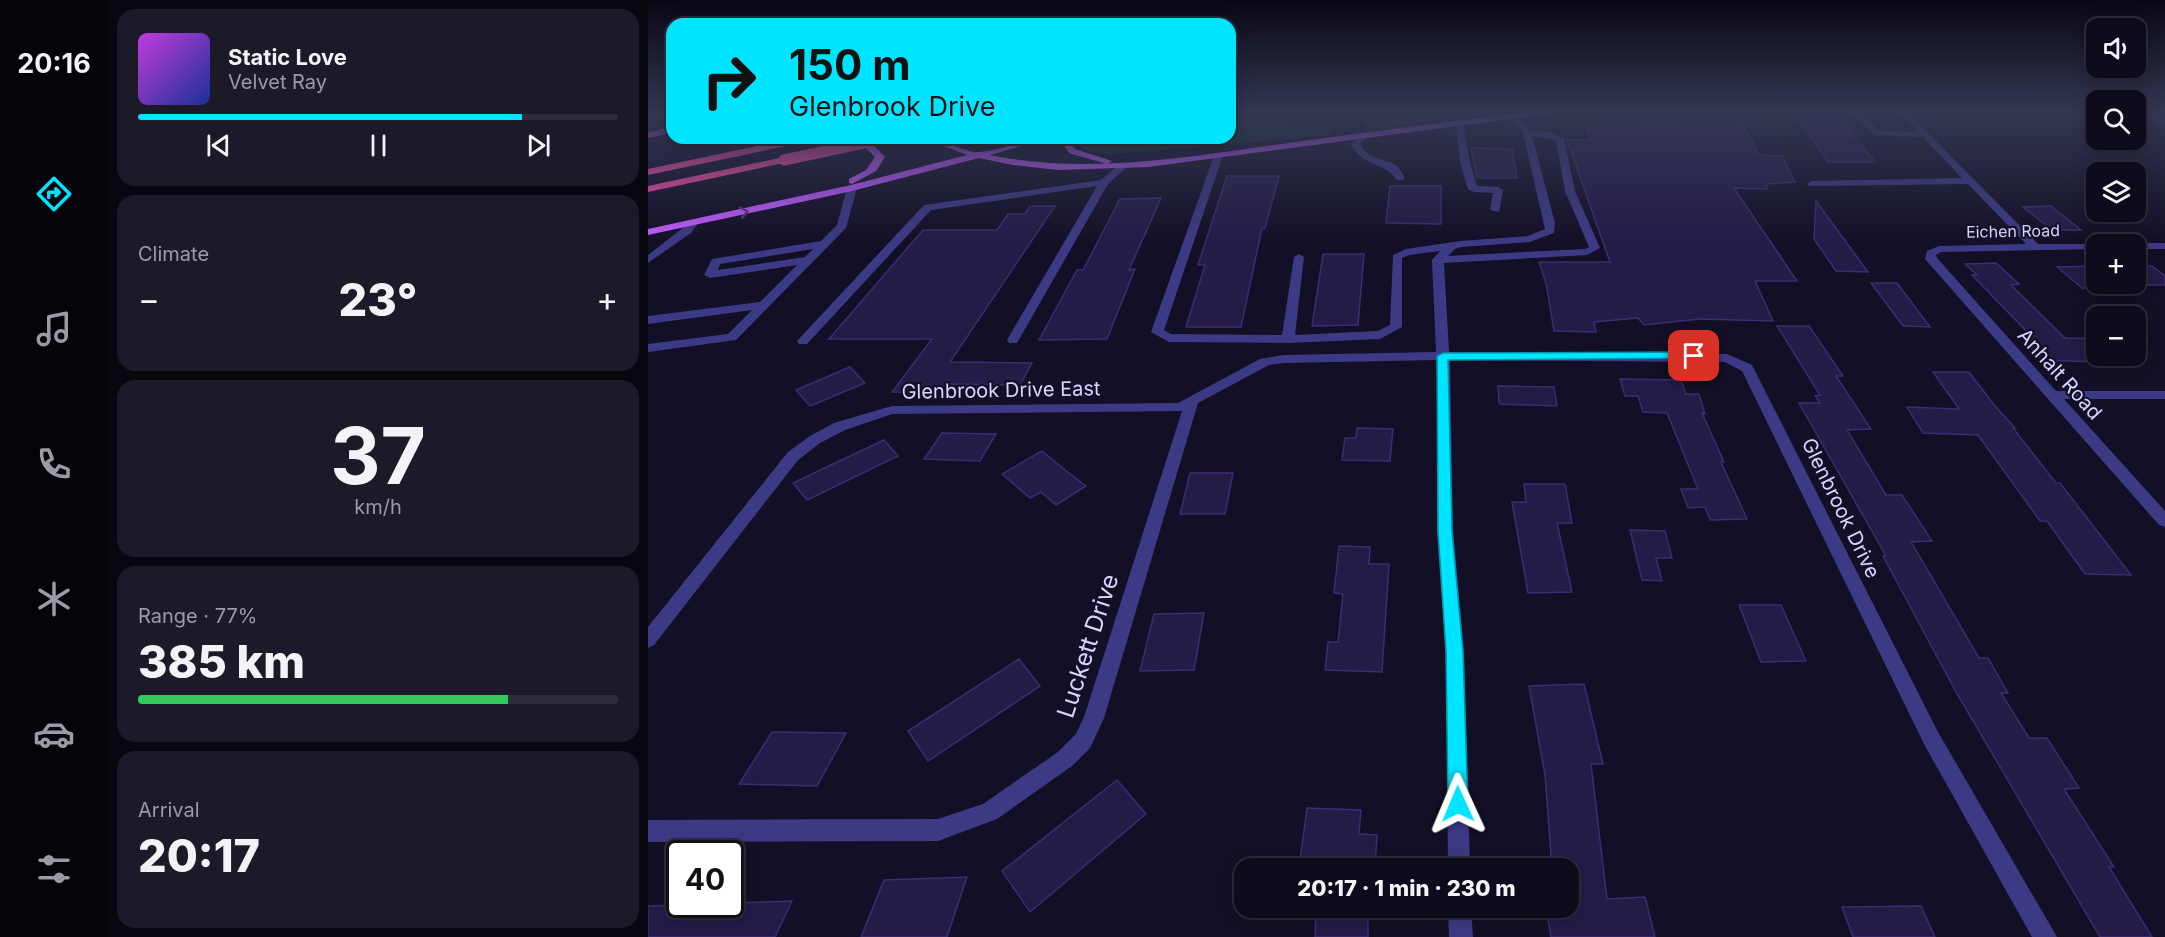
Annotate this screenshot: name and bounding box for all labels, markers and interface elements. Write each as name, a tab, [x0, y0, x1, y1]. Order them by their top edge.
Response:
map controls	[2086, 18, 2146, 366]
button: sound	[2086, 18, 2146, 78]
text: 150 m	[789, 39, 911, 90]
icon: right	[690, 42, 768, 120]
text: Static Love	[228, 44, 347, 70]
text: 20:16	[17, 47, 91, 80]
text: Velvet Ray	[228, 70, 327, 94]
text: Glenbrook Drive	[789, 90, 995, 123]
button: search	[2086, 90, 2146, 150]
icon: previous	[202, 129, 235, 162]
icon: pause	[362, 129, 395, 162]
icon: next	[522, 129, 555, 162]
button: layers	[2086, 162, 2146, 222]
icon: directions	[33, 173, 75, 215]
one-way arrow	[739, 206, 749, 219]
street label: Eichen Road	[1966, 220, 2060, 242]
button: +	[2086, 234, 2146, 294]
text: Climate	[138, 242, 209, 266]
text: 23°	[339, 272, 417, 327]
text: −	[138, 279, 160, 319]
text: +	[596, 279, 618, 319]
button: −	[2086, 306, 2146, 366]
icon: music	[33, 308, 75, 350]
street label: Anhalt Road	[2013, 324, 2107, 424]
pin	[1668, 330, 1719, 381]
icon: arrive	[1677, 339, 1710, 372]
street label: Glenbrook Drive East	[901, 376, 1101, 404]
text: 37	[330, 408, 426, 503]
street label: Glenbrook Drive	[1797, 434, 1885, 582]
icon: phone	[33, 443, 75, 485]
text: km/h	[354, 495, 402, 519]
street label: Luckett Drive	[1051, 570, 1124, 721]
icon: climate	[33, 578, 75, 620]
text: Range · 77%	[138, 604, 257, 628]
text: 385 km	[138, 634, 305, 689]
icon: car	[33, 713, 75, 755]
position arrow	[1426, 772, 1490, 836]
text: Arrival	[138, 798, 200, 822]
text: 20:17	[138, 828, 260, 883]
speed limit sign: 40	[666, 840, 744, 918]
icon: filters	[33, 848, 75, 890]
text: 20:17 · 1 min · 230 m	[1297, 875, 1516, 901]

